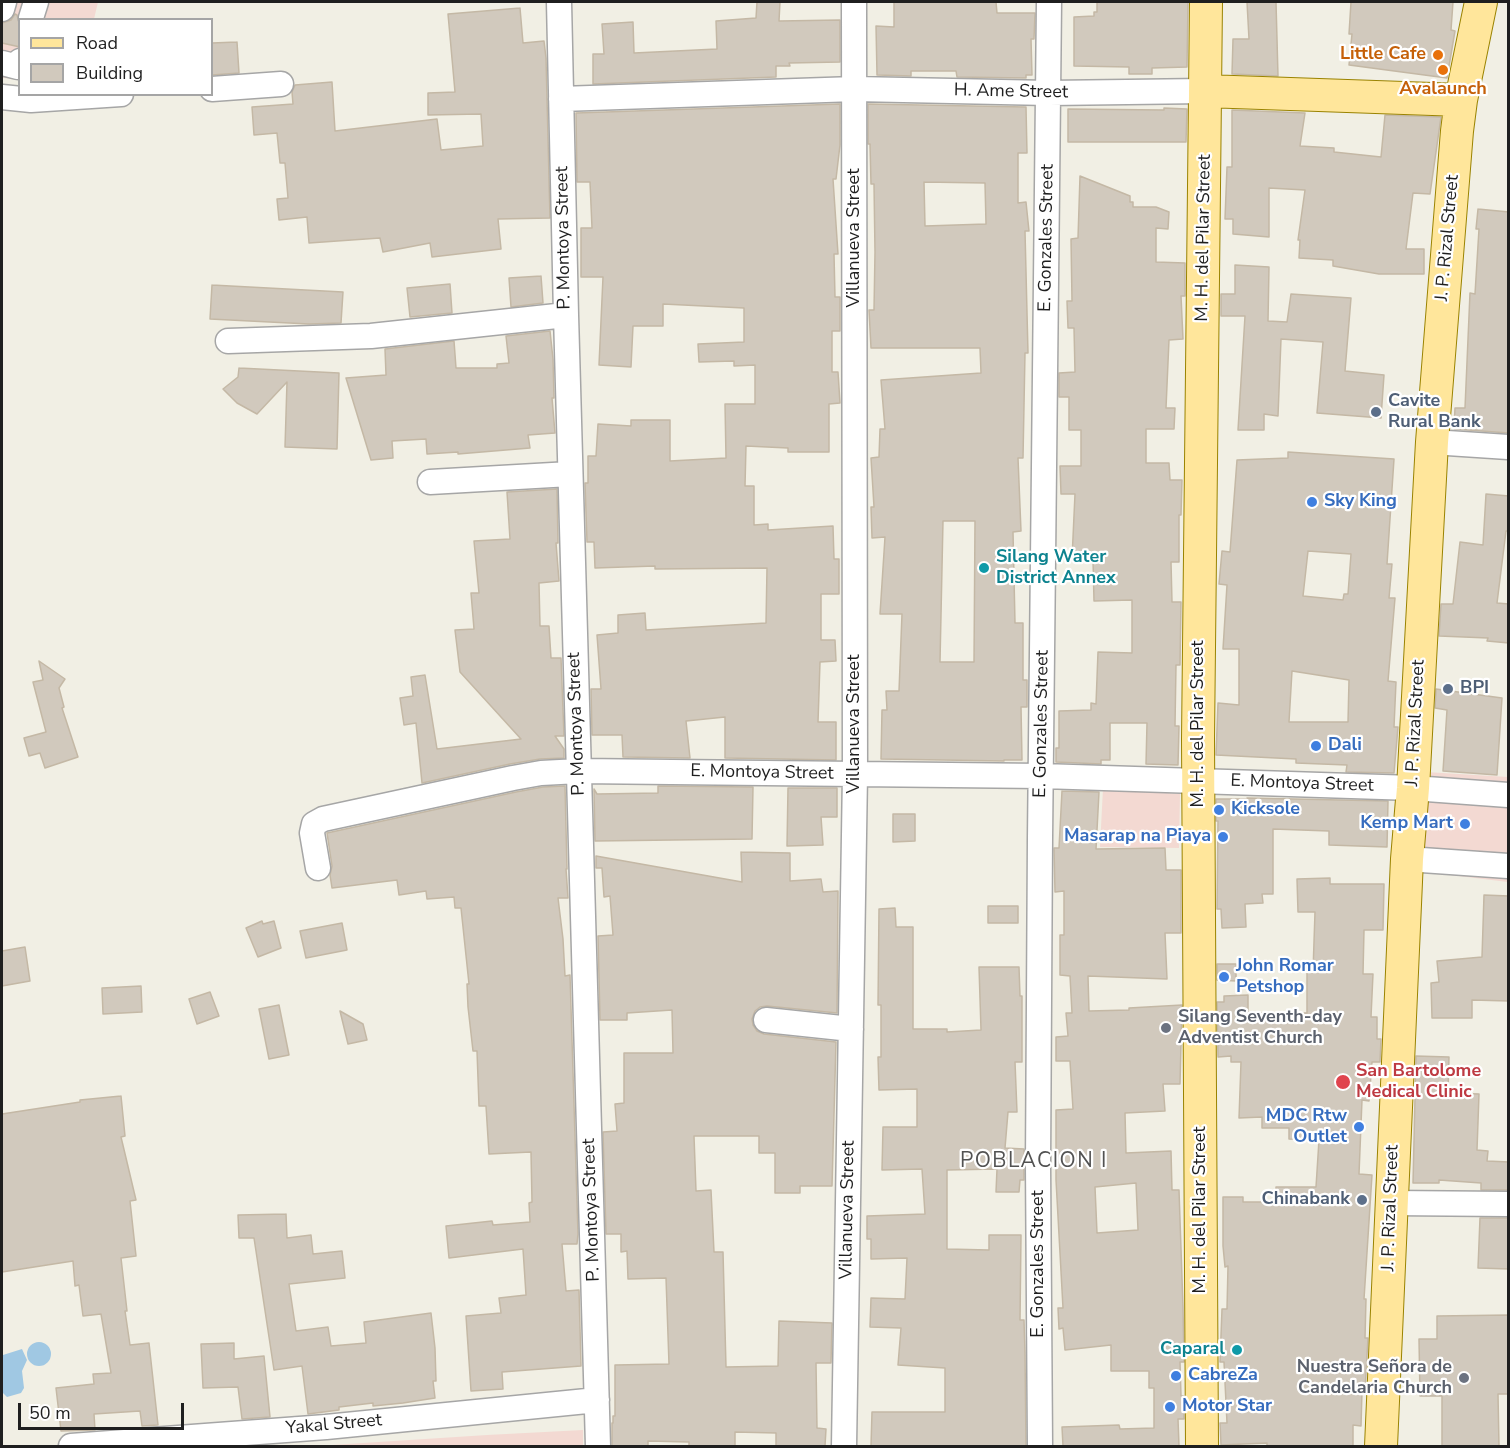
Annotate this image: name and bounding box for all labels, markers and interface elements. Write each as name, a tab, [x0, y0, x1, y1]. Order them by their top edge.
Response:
legend	[18, 18, 213, 96]
text: Road	[76, 31, 118, 55]
place label: Little Cafe	[1340, 44, 1426, 66]
marker: Little Cafe	[1431, 48, 1445, 62]
text: Building	[76, 61, 143, 85]
marker: Avalaunch	[1436, 63, 1450, 77]
place label: Avalaunch	[1399, 79, 1487, 101]
street label: H. Ame Street	[954, 80, 1068, 104]
street label: M. H. del Pilar Street	[1192, 154, 1216, 322]
street label: E. Gonzales Street	[1035, 164, 1059, 312]
street label: P. Montoya Street	[552, 166, 576, 310]
street label: Villanueva Street	[844, 169, 866, 307]
street label: J. P. Rizal Street	[1432, 174, 1464, 302]
place label: Cavite Rural Bank	[1388, 391, 1481, 434]
marker: Cavite Rural Bank	[1369, 405, 1383, 419]
place label: Sky King	[1324, 491, 1397, 513]
marker: Sky King	[1305, 495, 1319, 509]
place label: Silang Water District Annex	[996, 547, 1116, 590]
marker: Silang Water District Annex	[977, 561, 991, 575]
street label: M. H. del Pilar Street	[1188, 640, 1210, 808]
street label: E. Gonzales Street	[1030, 650, 1054, 798]
street label: P. Montoya Street	[564, 652, 590, 796]
street label: Villanueva Street	[844, 655, 866, 793]
street label: J. P. Rizal Street	[1402, 659, 1430, 787]
place label: BPI	[1460, 678, 1489, 700]
marker: BPI	[1441, 682, 1455, 696]
place label: Dali	[1328, 735, 1362, 757]
marker: Dali	[1309, 739, 1323, 753]
street label: E. Montoya Street	[690, 761, 834, 785]
street label: E. Montoya Street	[1230, 771, 1374, 797]
place label: Kicksole	[1231, 799, 1300, 821]
marker: Kicksole	[1212, 803, 1226, 817]
place label: Kemp Mart	[1360, 813, 1453, 835]
marker: Kemp Mart	[1458, 817, 1472, 831]
place label: Masarap na Piaya	[1064, 826, 1211, 848]
marker: Masarap na Piaya	[1216, 830, 1230, 844]
place label: John Romar Petshop	[1236, 956, 1334, 998]
marker: John Romar Petshop	[1217, 970, 1231, 984]
place label: Silang Seventh-day Adventist Church	[1178, 1007, 1342, 1050]
marker: Silang Seventh-day Adventist Church	[1159, 1021, 1173, 1035]
place label: San Bartolome Medical Clinic	[1356, 1061, 1481, 1104]
marker: San Bartolome Medical Clinic	[1334, 1073, 1352, 1091]
place label: MDC Rtw Outlet	[1266, 1106, 1347, 1148]
marker: MDC Rtw Outlet	[1352, 1120, 1366, 1134]
street label: M. H. del Pilar Street	[1190, 1126, 1212, 1294]
street label: P. Montoya Street	[579, 1138, 605, 1282]
street label: Villanueva Street	[836, 1140, 860, 1280]
street label: J. P. Rizal Street	[1378, 1144, 1404, 1272]
district label: POBLACION I	[960, 1149, 1108, 1175]
place label: Chinabank	[1261, 1189, 1350, 1211]
street label: E. Gonzales Street	[1028, 1190, 1050, 1338]
marker: Chinabank	[1355, 1193, 1369, 1207]
place label: Caparal	[1160, 1339, 1225, 1361]
marker: Caparal	[1230, 1343, 1244, 1357]
place label: Nuestra Señora de Candelaria Church	[1297, 1357, 1452, 1400]
place label: CabreZa	[1188, 1365, 1258, 1387]
marker: CabreZa	[1169, 1369, 1183, 1383]
marker: Nuestra Señora de Candelaria Church	[1457, 1371, 1471, 1385]
scale bar	[21, 1391, 188, 1429]
place label: Motor Star	[1182, 1396, 1272, 1418]
marker: Motor Star	[1163, 1400, 1177, 1414]
text: 50 m	[29, 1401, 71, 1425]
street label: Yakal Street	[285, 1410, 383, 1440]

